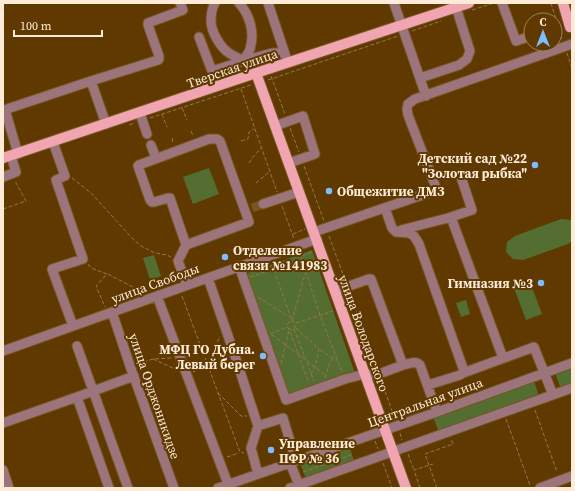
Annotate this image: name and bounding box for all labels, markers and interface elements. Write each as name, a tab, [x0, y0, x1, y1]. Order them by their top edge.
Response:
scale bar	[14, 12, 102, 38]
north arrow	[523, 12, 563, 52]
text: С	[540, 15, 547, 30]
text: 100 m	[20, 18, 52, 34]
street label: Тверская улица	[185, 45, 280, 92]
place label: Детский сад №22 "Золотая рыбка"	[418, 150, 527, 182]
marker: Детский сад №22 "Золотая рыбка"	[530, 160, 540, 170]
place label: Общежитие ДМЗ	[337, 183, 445, 200]
marker: Общежитие ДМЗ	[324, 186, 334, 196]
place label: Отделение связи №141983	[233, 242, 327, 274]
marker: Отделение связи №141983	[220, 252, 230, 262]
street label: улица Свободы	[109, 260, 202, 307]
street label: улица Володарского	[334, 272, 393, 394]
place label: Гимназия №3	[448, 275, 533, 292]
marker: Гимназия №3	[536, 278, 546, 288]
street label: улица Орджоникидзе	[125, 331, 184, 462]
place label: МФЦ ГО Дубна. Левый берег	[159, 341, 255, 373]
marker: МФЦ ГО Дубна. Левый берег	[258, 351, 268, 361]
street label: Центральная улица	[365, 374, 485, 431]
place label: Управление ПФР № 36	[279, 435, 355, 467]
marker: Управление ПФР № 36	[266, 445, 276, 455]

